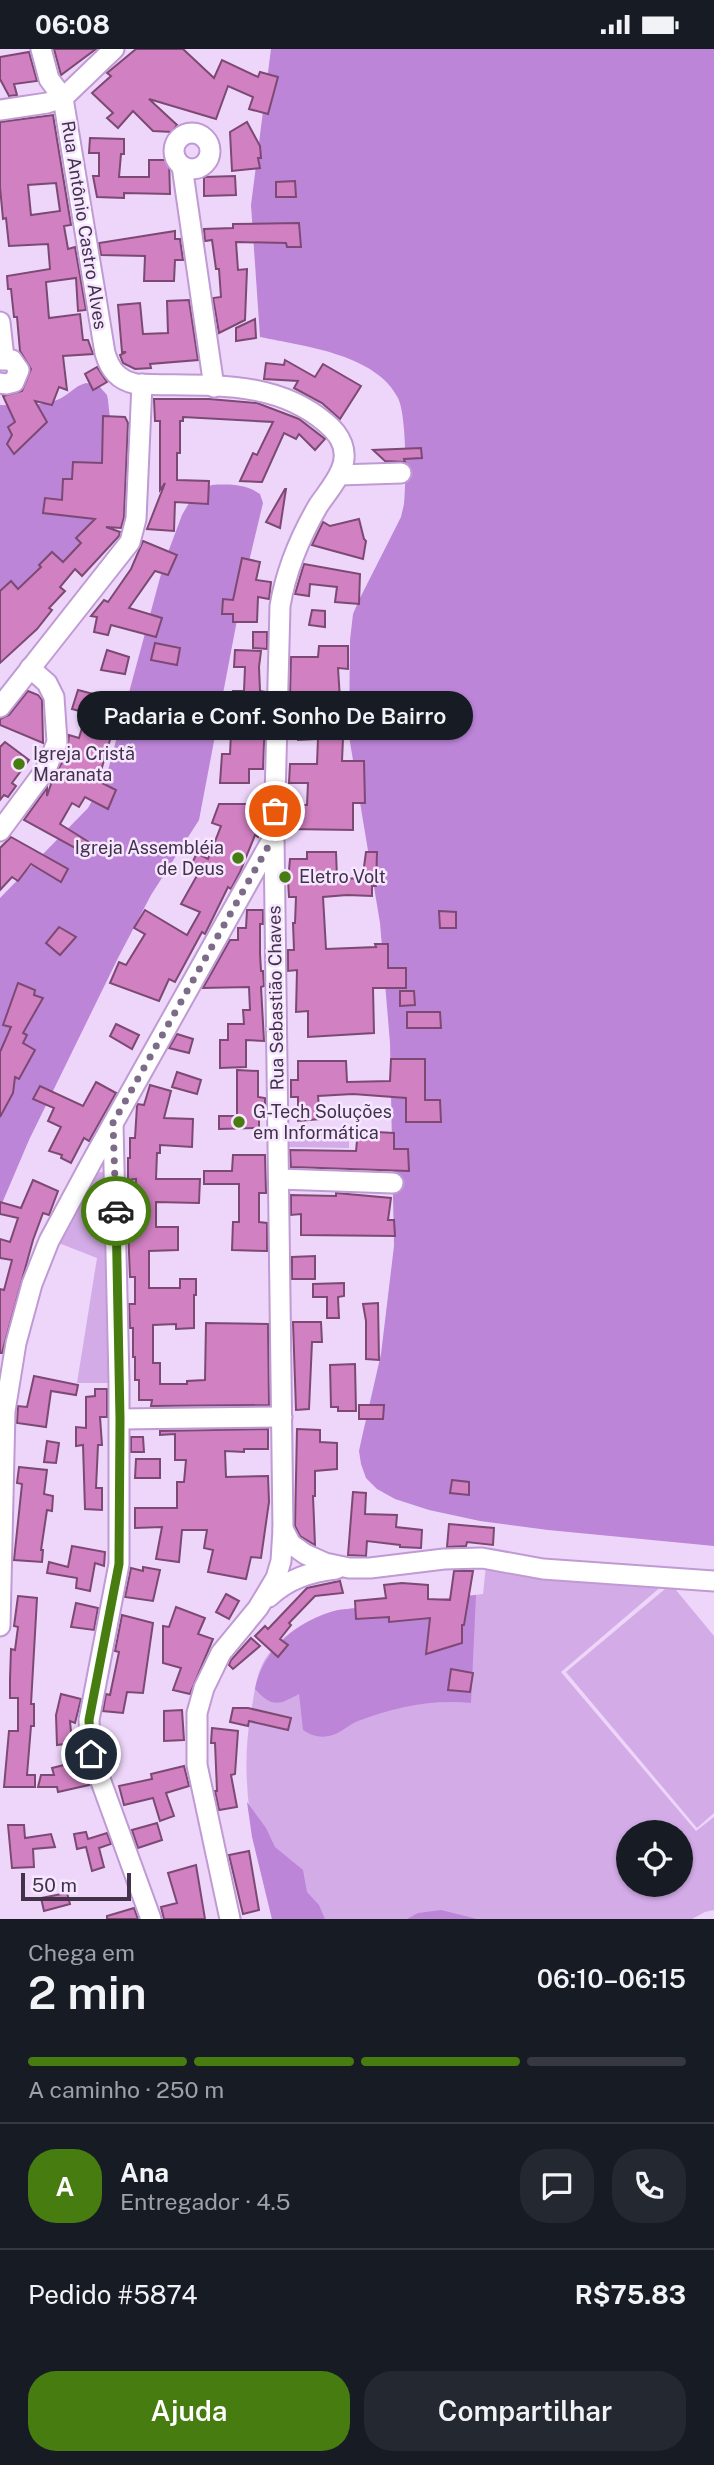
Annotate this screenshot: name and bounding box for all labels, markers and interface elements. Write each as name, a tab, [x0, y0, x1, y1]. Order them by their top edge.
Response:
text: 06:08	[35, 9, 110, 40]
street label: Rua Antônio Castro Alves	[58, 119, 111, 331]
callout: Padaria e Conf. Sonho De Bairro	[77, 692, 473, 741]
text: Padaria e Conf. Sonho De Bairro	[103, 702, 447, 729]
place label: Igreja Cristã Maranata	[33, 743, 135, 785]
marker: Igreja Cristã Maranata	[11, 756, 27, 772]
pin	[245, 781, 305, 841]
icon: bag	[256, 792, 294, 830]
place label: Igreja Assembléia de Deus	[75, 837, 224, 879]
marker: Igreja Assembléia de Deus	[230, 850, 246, 866]
place label: Eletro Volt	[299, 866, 386, 887]
marker: Eletro Volt	[277, 869, 293, 885]
street label: Rua Sebastião Chaves	[263, 905, 288, 1091]
place label: G-Tech Soluções em Informática	[253, 1101, 392, 1143]
marker: G-Tech Soluções em Informática	[231, 1114, 247, 1130]
courier	[81, 1176, 151, 1246]
icon: car	[97, 1192, 135, 1230]
pin	[61, 1724, 121, 1784]
icon: home	[72, 1735, 110, 1773]
map controls	[616, 1820, 693, 1897]
button: locate	[616, 1820, 693, 1897]
scale bar	[21, 1870, 131, 1902]
text: 50 m	[32, 1874, 77, 1896]
text: Chega em	[28, 1939, 135, 1966]
text: 06:10–06:15	[537, 1963, 686, 1994]
text: 2 min	[28, 1965, 147, 2019]
text: A caminho · 250 m	[28, 2076, 224, 2103]
button: chat	[520, 2149, 594, 2223]
button: phone	[612, 2149, 686, 2223]
text: Ana	[120, 2157, 169, 2188]
text: A	[56, 2171, 74, 2202]
text: Entregador · 4.5	[120, 2188, 291, 2215]
text: Pedido #5874	[28, 2279, 198, 2310]
text: R$75.83	[575, 2279, 686, 2310]
button: Ajuda	[28, 2371, 350, 2451]
button: Compartilhar	[364, 2371, 686, 2451]

